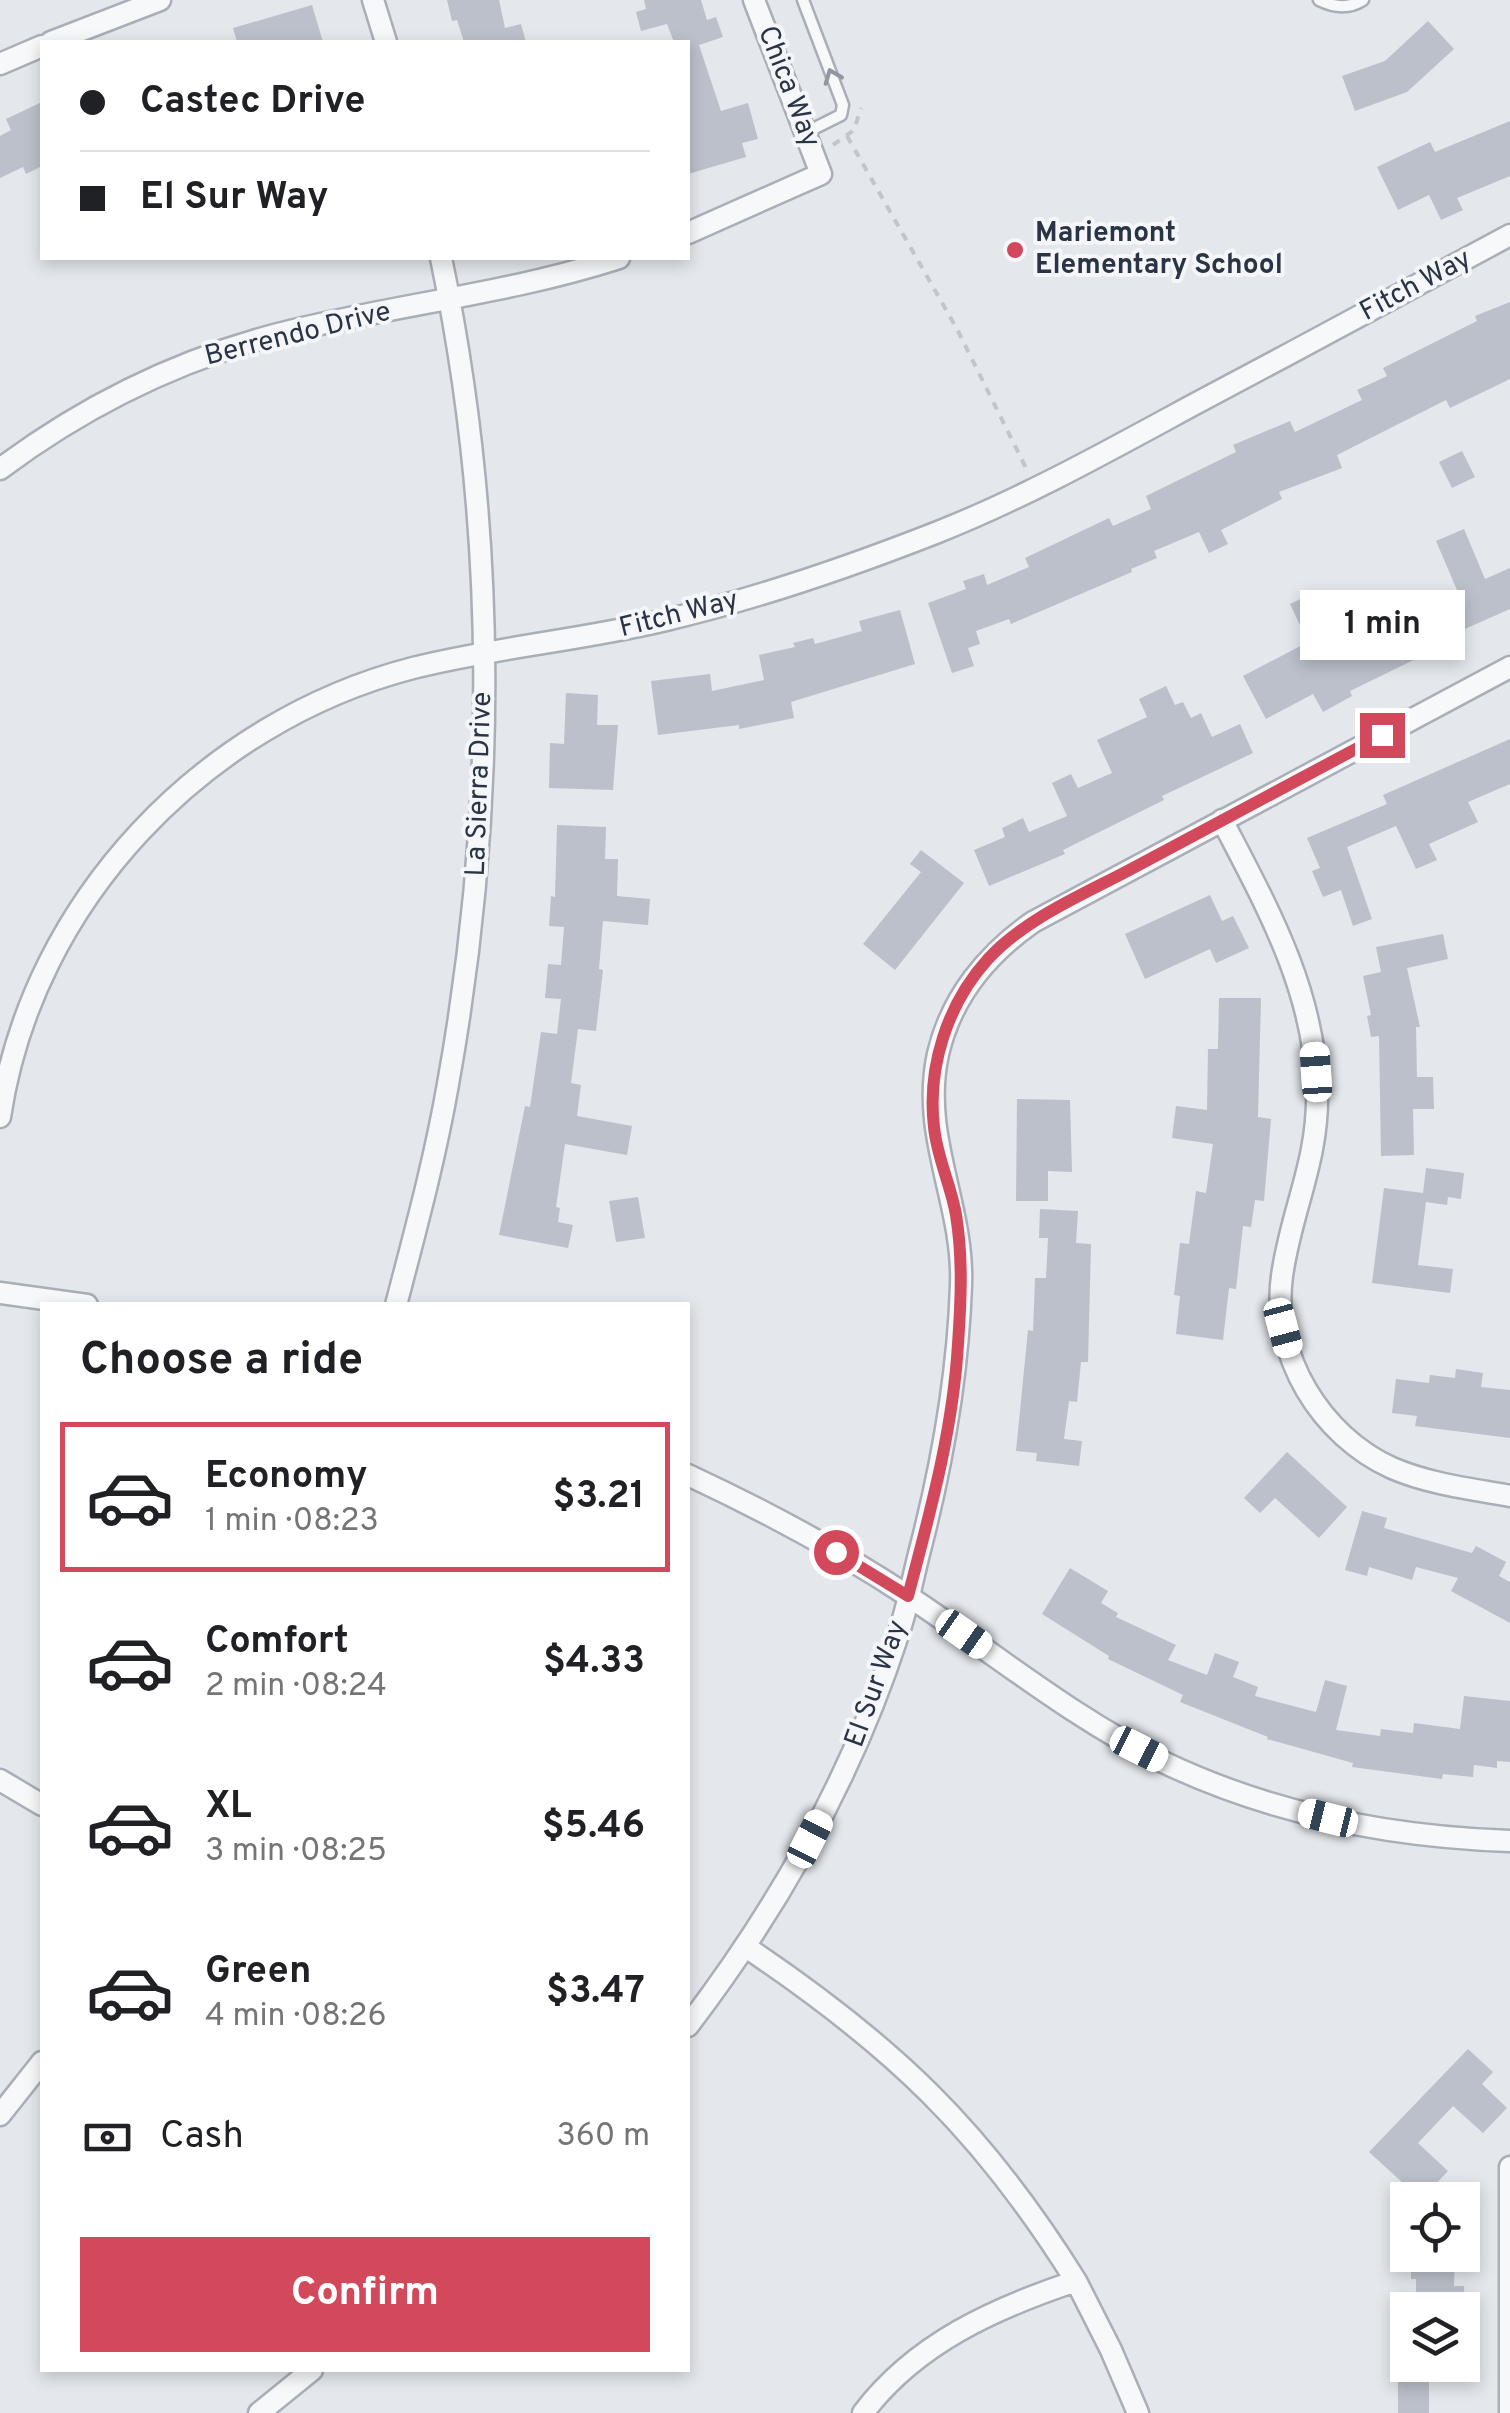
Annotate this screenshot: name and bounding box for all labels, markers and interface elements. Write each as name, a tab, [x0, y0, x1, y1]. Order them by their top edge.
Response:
street label: Chica Way	[748, 21, 828, 153]
one-way arrow	[823, 68, 844, 85]
text: Castec Drive	[140, 78, 366, 127]
text: El Sur Way	[140, 174, 329, 223]
place label: Mariemont Elementary School	[1035, 216, 1283, 284]
marker: Mariemont Elementary School	[1004, 239, 1026, 261]
street label: Fitch Way	[1354, 242, 1478, 330]
street label: Berrendo Drive	[201, 294, 395, 376]
street label: Fitch Way	[616, 583, 742, 647]
callout: 1 min	[1300, 590, 1464, 660]
text: 1 min	[1344, 605, 1421, 645]
street label: La Sierra Drive	[459, 691, 501, 877]
route end	[1360, 713, 1405, 758]
car	[1299, 1041, 1333, 1103]
car	[1261, 1295, 1305, 1361]
text: Choose a ride	[80, 1333, 363, 1390]
icon: car	[85, 1452, 175, 1542]
text: Economy	[205, 1453, 367, 1502]
text: $3.21	[552, 1473, 645, 1522]
text: 1 min · 08:23	[205, 1502, 379, 1542]
route start	[814, 1530, 859, 1575]
car	[931, 1605, 997, 1663]
street label: El Sur Way	[837, 1616, 917, 1752]
icon: car	[85, 1617, 175, 1707]
text: Comfort	[205, 1618, 349, 1667]
text: $4.33	[543, 1638, 645, 1687]
text: 2 min · 08:24	[205, 1667, 387, 1707]
car	[1105, 1722, 1173, 1776]
icon: car	[85, 1782, 175, 1872]
text: XL	[205, 1783, 252, 1832]
car	[1295, 1796, 1361, 1840]
text: $5.46	[542, 1803, 645, 1852]
car	[783, 1805, 837, 1873]
text: 3 min · 08:25	[205, 1832, 387, 1872]
icon: car	[85, 1947, 175, 2037]
text: Green	[205, 1948, 311, 1997]
text: $3.47	[546, 1968, 645, 2017]
text: 4 min · 08:26	[205, 1997, 387, 2037]
icon: cash	[80, 2110, 135, 2165]
text: Cash	[160, 2113, 244, 2162]
text: 360 m	[556, 2117, 650, 2157]
map controls	[1390, 2182, 1480, 2382]
button: locate	[1390, 2182, 1480, 2272]
button: Confirm	[80, 2237, 650, 2352]
button: layers	[1390, 2292, 1480, 2382]

